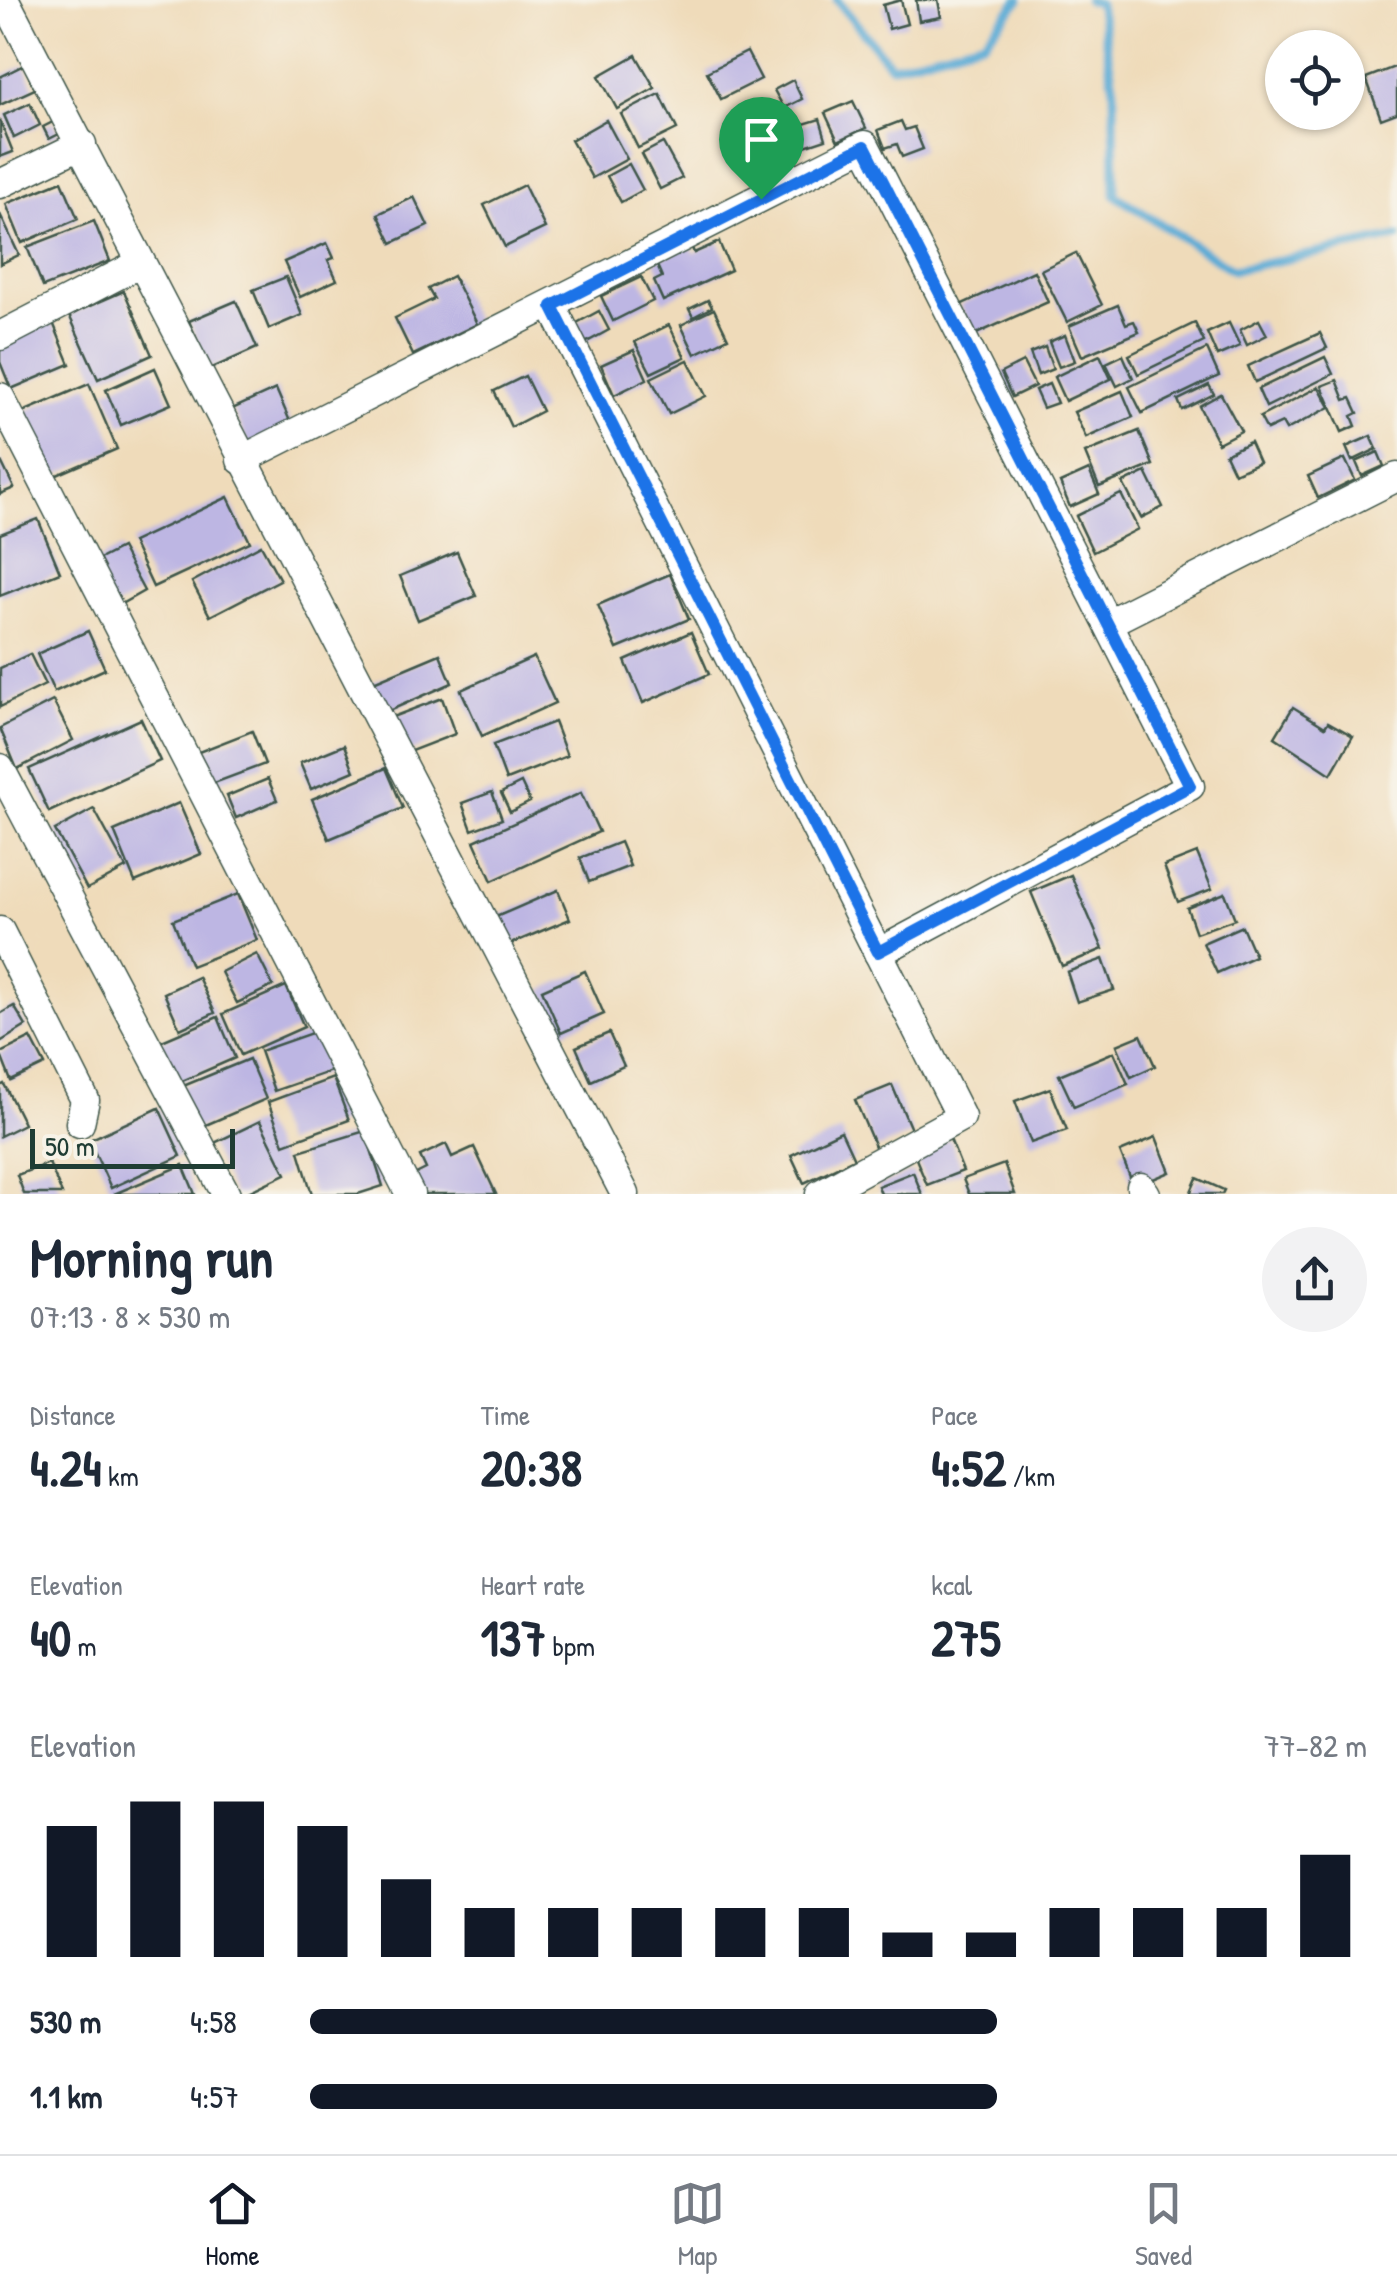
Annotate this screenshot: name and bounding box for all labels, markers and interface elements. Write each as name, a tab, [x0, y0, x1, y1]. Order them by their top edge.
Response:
map controls	[1265, 30, 1365, 130]
button: locate	[1265, 30, 1365, 130]
pin	[719, 97, 804, 200]
icon: arrive	[734, 112, 789, 167]
scale bar	[30, 1124, 235, 1168]
text: 50 m	[45, 1127, 95, 1165]
text: Morning run	[30, 1220, 273, 1294]
button: share	[1262, 1227, 1367, 1332]
text: 07:13 · 8 × 530 m	[30, 1295, 230, 1338]
text: Distance	[30, 1396, 116, 1434]
text: Time	[481, 1396, 530, 1434]
text: Pace	[931, 1396, 978, 1434]
text: 4.24	[30, 1434, 102, 1502]
text: 20:38	[481, 1434, 582, 1502]
text: 4:52	[931, 1434, 1006, 1502]
text: km	[102, 1457, 139, 1495]
text: /km	[1006, 1457, 1055, 1495]
text: Elevation	[30, 1566, 123, 1604]
text: Heart rate	[481, 1566, 585, 1604]
text: kcal	[931, 1566, 972, 1604]
text: 40	[30, 1604, 71, 1672]
text: 137	[481, 1604, 546, 1672]
text: 275	[931, 1604, 1001, 1672]
text: m	[71, 1627, 97, 1665]
text: bpm	[546, 1627, 595, 1665]
text: Elevation	[30, 1724, 136, 1767]
text: 77–82 m	[1264, 1724, 1367, 1767]
text: 530 m	[30, 2000, 101, 2043]
text: 4:58	[190, 2000, 237, 2043]
text: 1.1 km	[30, 2075, 102, 2118]
text: 4:57	[190, 2075, 239, 2118]
tab: Home	[205, 2176, 260, 2274]
tab: Map	[670, 2176, 725, 2274]
tab: Saved	[1135, 2176, 1192, 2274]

